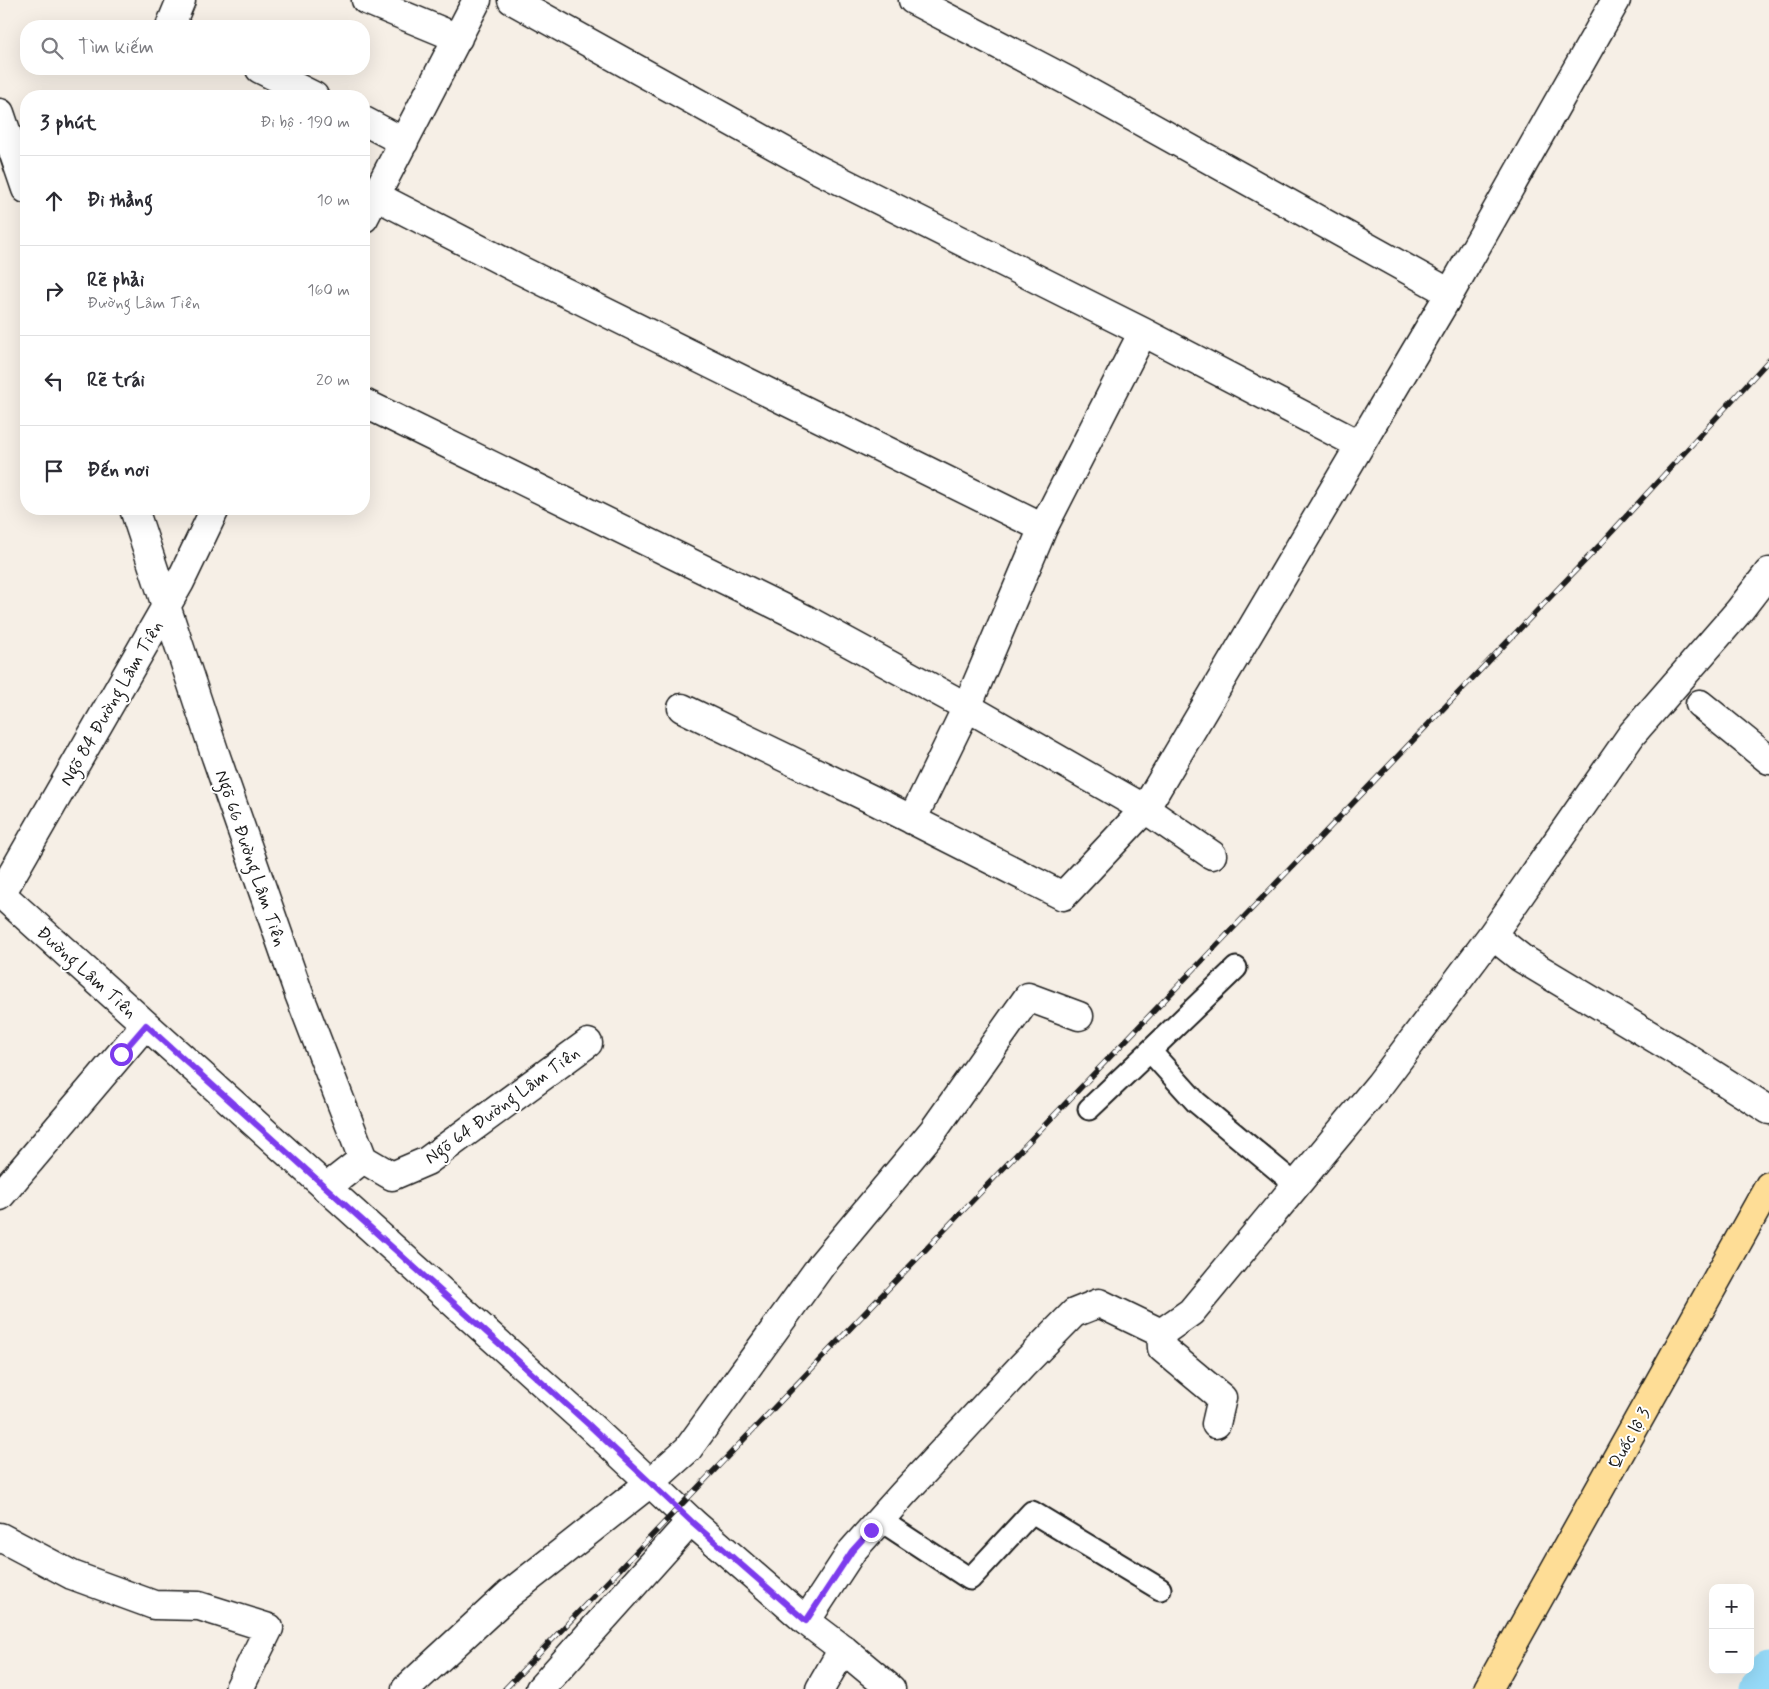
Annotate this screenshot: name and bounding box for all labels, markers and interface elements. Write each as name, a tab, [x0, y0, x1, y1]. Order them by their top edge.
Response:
search box	[20, 20, 370, 75]
icon: search	[38, 34, 66, 62]
text: Tìm kiếm	[78, 35, 154, 60]
text: 3 phút	[40, 109, 96, 137]
text: Đi bộ · 190 m	[260, 112, 350, 133]
icon: ahead	[40, 187, 68, 215]
text: Đi thẳng	[87, 188, 153, 213]
text: 10 m	[317, 190, 350, 211]
text: Rẽ phải	[87, 268, 144, 293]
icon: right	[40, 277, 68, 305]
text: 160 m	[307, 280, 350, 301]
text: Đường Lâm Tiên	[87, 293, 200, 314]
icon: left	[40, 367, 68, 395]
text: Rẽ trái	[87, 368, 145, 393]
text: 20 m	[316, 370, 350, 391]
icon: arrive	[40, 457, 68, 485]
text: Đến nơi	[87, 458, 149, 483]
street label: Ngõ 84 Đường Lâm Tiên	[55, 616, 171, 792]
street label: Ngõ 66 Đường Lâm Tiên	[207, 767, 292, 950]
street label: Đường Lâm Tiên	[30, 921, 142, 1026]
street label: Ngõ 64 Đường Lâm Tiên	[420, 1041, 586, 1172]
route start	[110, 1043, 133, 1066]
street label: Quốc lộ 3	[1603, 1403, 1657, 1474]
route end	[860, 1519, 883, 1542]
map controls	[1709, 1584, 1754, 1674]
button: +	[1709, 1584, 1754, 1629]
button: −	[1709, 1629, 1754, 1674]

